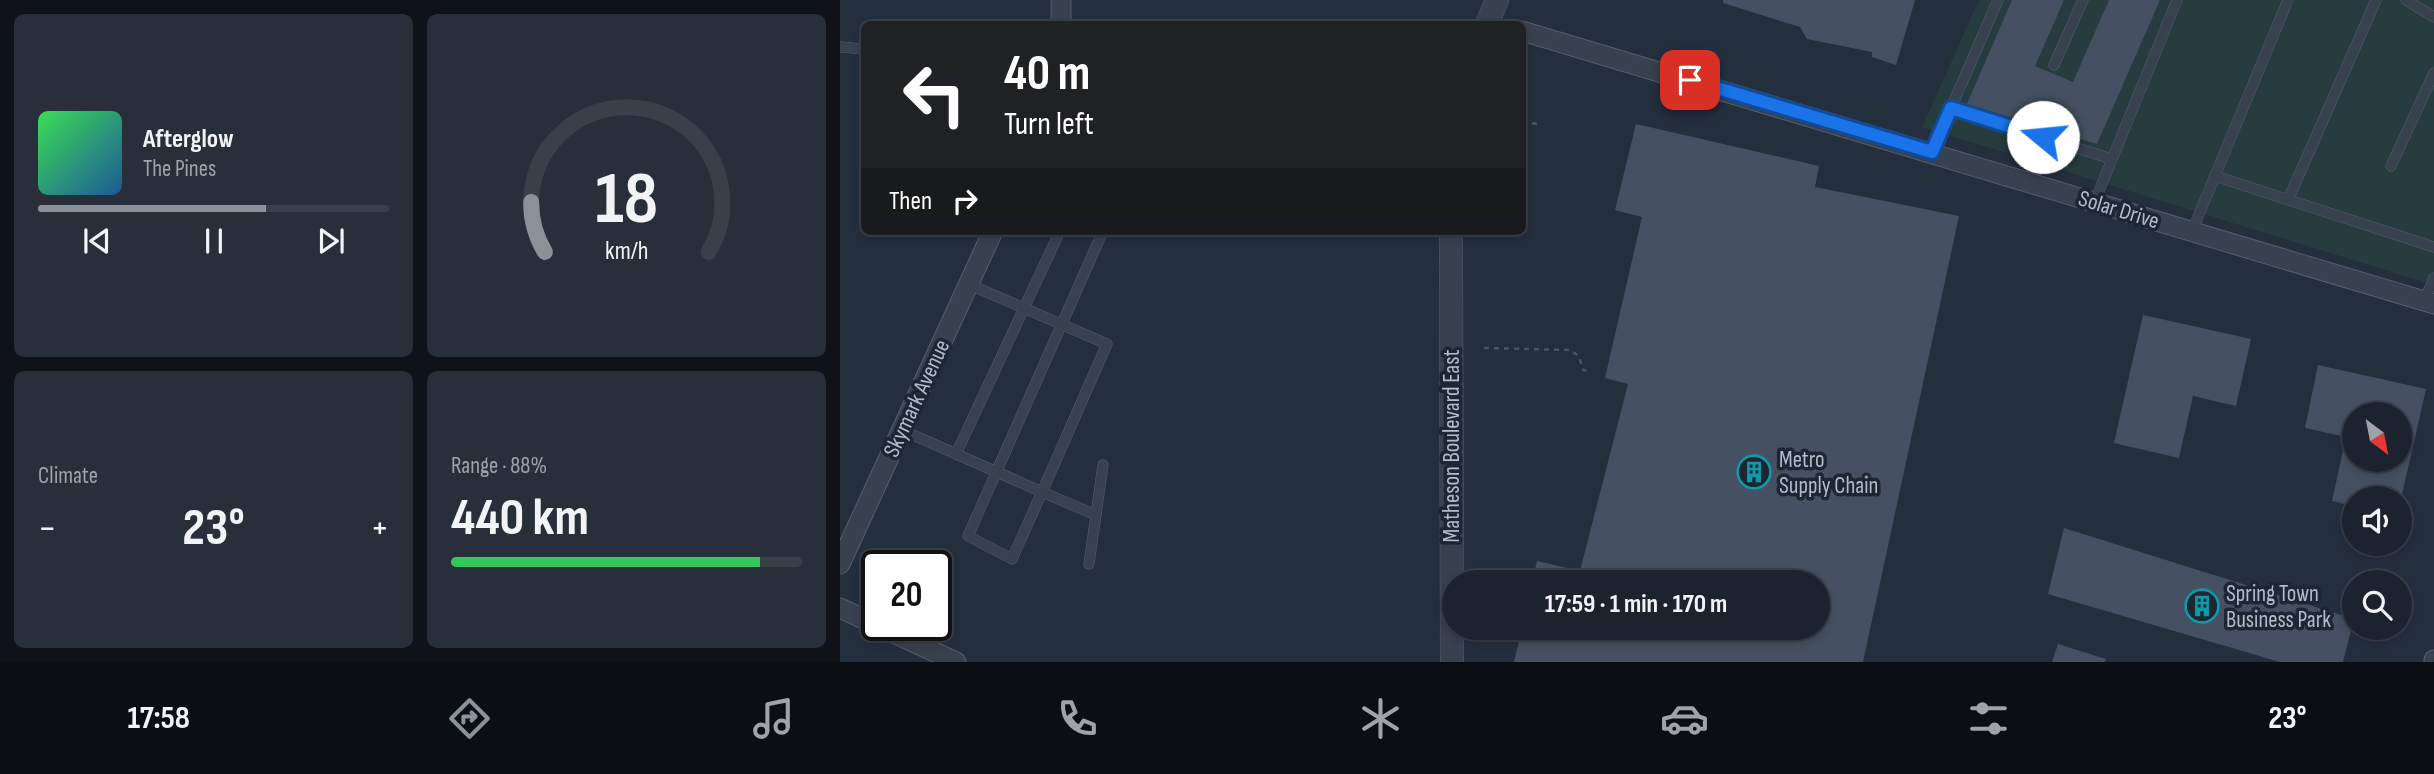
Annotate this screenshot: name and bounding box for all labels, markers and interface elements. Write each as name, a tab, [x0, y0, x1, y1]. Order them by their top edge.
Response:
text: 40 m	[1004, 45, 1090, 104]
icon: left	[889, 49, 980, 140]
pin	[1660, 50, 1720, 110]
icon: arrive	[1671, 61, 1709, 99]
position arrow	[2006, 100, 2080, 174]
text: Turn left	[1004, 105, 1094, 144]
text: Afterglow	[143, 124, 234, 155]
text: The Pines	[143, 155, 216, 183]
text: 18	[595, 156, 658, 244]
icon: right	[946, 182, 984, 220]
street label: Solar Drive	[2075, 184, 2162, 235]
text: Then	[889, 186, 932, 217]
icon: previous	[78, 222, 116, 260]
icon: pause	[195, 222, 233, 260]
icon: next	[312, 222, 350, 260]
text: km/h	[605, 236, 648, 267]
street label: Skymark Avenue	[878, 335, 956, 462]
street label: Matheson Boulevard East	[1438, 350, 1466, 542]
north arrow	[2342, 402, 2412, 472]
map controls	[2342, 402, 2412, 640]
place label: Metro Supply Chain	[1779, 446, 1878, 500]
text: Range · 88%	[451, 452, 547, 480]
building icon: Metro Supply Chain	[1735, 453, 1773, 491]
text: Climate	[38, 462, 98, 490]
button: sound	[2342, 486, 2412, 556]
text: 440 km	[451, 487, 589, 550]
text: 23°	[182, 497, 245, 560]
text: −	[38, 506, 57, 551]
text: +	[370, 506, 389, 551]
speed limit sign: 20	[861, 550, 952, 641]
button: search	[2342, 570, 2412, 640]
place label: Spring Town Business Park	[2226, 580, 2331, 634]
building icon: Spring Town Business Park	[2183, 587, 2221, 625]
text: 17:59 · 1 min · 170 m	[1545, 589, 1727, 620]
icon: directions	[445, 694, 494, 743]
icon: music	[749, 694, 798, 743]
icon: phone	[1053, 694, 1102, 743]
icon: climate	[1356, 694, 1405, 743]
icon: car	[1660, 694, 1709, 743]
icon: filters	[1964, 694, 2013, 743]
text: 17:58	[127, 699, 190, 738]
text: 23°	[2268, 699, 2307, 738]

